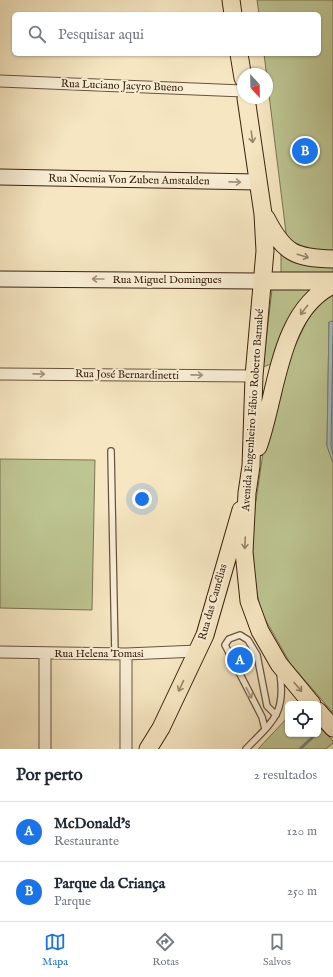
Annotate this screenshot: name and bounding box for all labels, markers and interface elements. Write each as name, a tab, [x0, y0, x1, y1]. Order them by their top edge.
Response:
search box	[12, 12, 321, 56]
icon: search	[26, 23, 48, 45]
text: Pesquisar aqui	[58, 25, 144, 44]
north arrow	[237, 68, 273, 104]
street label: Rua Luciano Jacyro Bueno	[60, 77, 184, 95]
one-way arrow	[248, 130, 256, 143]
pin: B	[292, 136, 318, 166]
street label: Rua Noemia Von Zuben Amstalden	[48, 172, 210, 188]
one-way arrow	[228, 178, 241, 186]
one-way arrow	[296, 253, 309, 260]
street label: Rua Miguel Domingues	[112, 273, 222, 287]
one-way arrow	[92, 275, 105, 283]
one-way arrow	[300, 305, 308, 316]
street label: Avenida Engenheiro Fábio Roberto Barnabé	[239, 308, 267, 513]
street label: Rua José Bernardinetti	[75, 367, 179, 383]
one-way arrow	[32, 370, 45, 378]
one-way arrow	[190, 372, 203, 379]
your location	[132, 489, 152, 509]
one-way arrow	[241, 536, 248, 549]
street label: Rua das Camélias	[195, 562, 231, 642]
pin: A	[227, 645, 253, 675]
street label: Rua Helena Tomasi	[54, 647, 144, 661]
one-way arrow	[177, 680, 184, 692]
one-way arrow	[293, 681, 302, 692]
one-way arrow	[245, 687, 253, 699]
map controls	[285, 701, 321, 737]
button: locate	[285, 701, 321, 737]
text: Por perto	[16, 765, 83, 786]
text: 2 resultados	[254, 767, 317, 784]
text: McDonald's	[54, 814, 130, 833]
text: A	[25, 823, 33, 840]
text: 120 m	[287, 823, 317, 840]
text: Restaurante	[54, 833, 119, 850]
text: Parque da Criança	[54, 874, 165, 893]
text: B	[25, 883, 33, 900]
text: 250 m	[287, 883, 317, 900]
text: Parque	[54, 893, 91, 910]
tab: Mapa	[42, 931, 68, 969]
tab: Rotas	[152, 931, 179, 969]
tab: Salvos	[263, 931, 291, 969]

